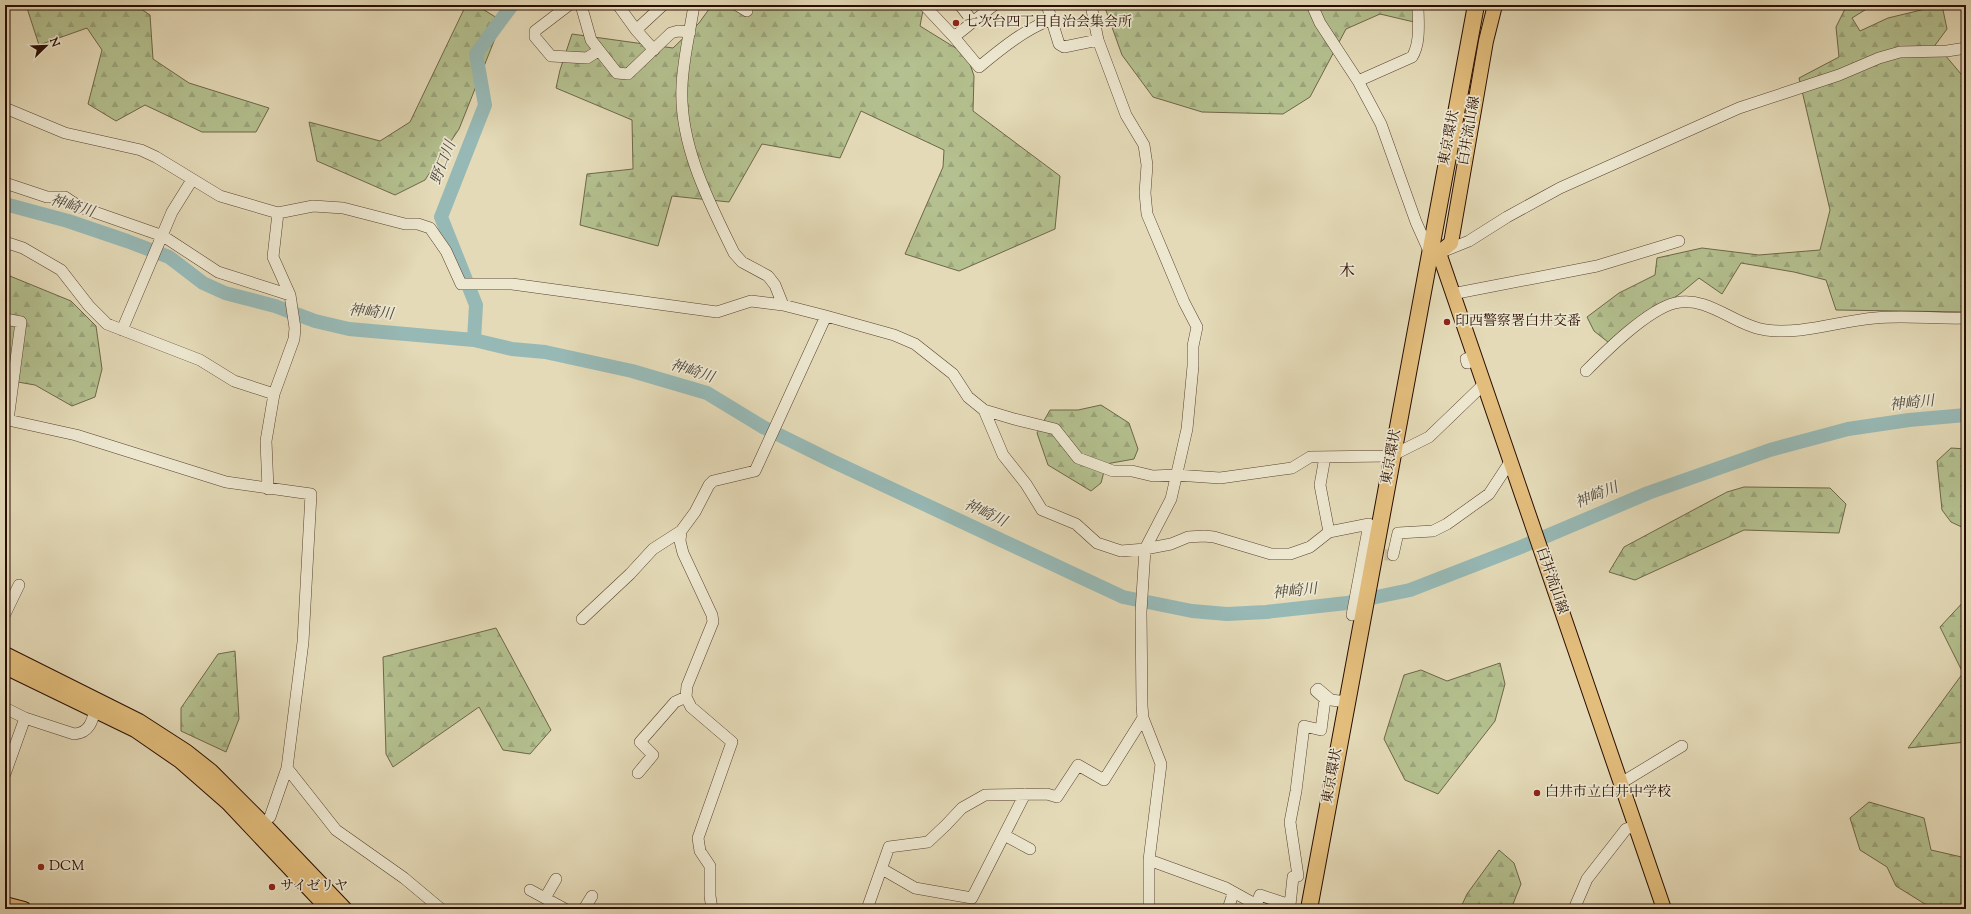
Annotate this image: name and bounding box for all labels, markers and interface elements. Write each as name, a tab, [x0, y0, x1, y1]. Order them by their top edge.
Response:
place label: 七次台四丁目自治会集会所	[964, 13, 1132, 33]
marker: 七次台四丁目自治会集会所	[951, 18, 961, 28]
north arrow	[26, 26, 66, 66]
text: N	[45, 34, 63, 50]
street label: 白井流山線	[1454, 95, 1486, 167]
street label: 東京環状	[1435, 109, 1465, 167]
water label: 野口川	[426, 136, 463, 188]
water label: 神崎川	[47, 190, 98, 224]
district label: 木	[1339, 261, 1355, 284]
water label: 神崎川	[348, 300, 396, 326]
place label: 印西警察署白井交番	[1455, 312, 1581, 332]
marker: 印西警察署白井交番	[1442, 317, 1452, 327]
water label: 神崎川	[667, 355, 719, 390]
water label: 神崎川	[1889, 391, 1937, 417]
street label: 東京環状	[1377, 428, 1407, 486]
water label: 神崎川	[1572, 477, 1624, 514]
water label: 神崎川	[960, 495, 1012, 534]
street label: 白井流山線	[1530, 545, 1572, 617]
water label: 神崎川	[1272, 579, 1320, 605]
street label: 東京環状	[1318, 747, 1348, 805]
place label: 白井市立白井中学校	[1545, 783, 1671, 803]
marker: 白井市立白井中学校	[1532, 788, 1542, 798]
place label: DCM	[49, 857, 84, 877]
marker: DCM	[36, 862, 46, 872]
place label: サイゼリヤ	[280, 877, 348, 897]
marker: サイゼリヤ	[267, 882, 277, 892]

